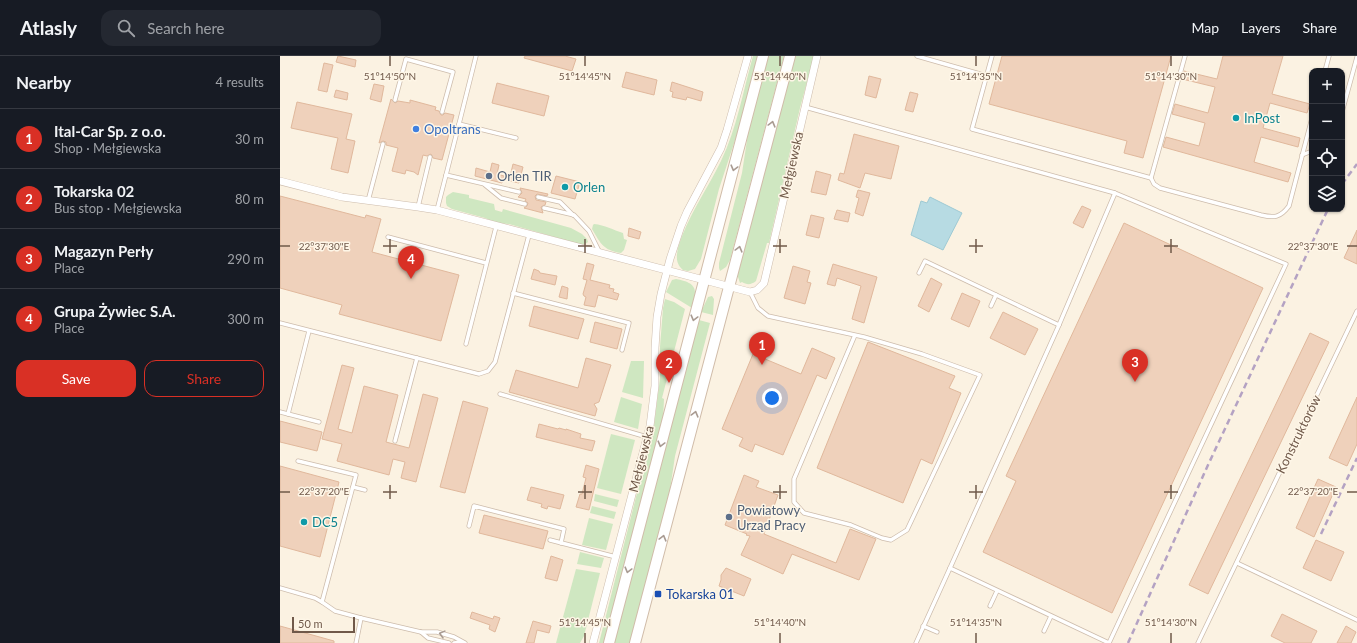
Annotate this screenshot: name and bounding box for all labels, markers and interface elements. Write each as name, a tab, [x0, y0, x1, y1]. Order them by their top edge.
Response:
search box	[101, 10, 381, 46]
text: Atlasly	[20, 16, 77, 39]
icon: search	[115, 17, 137, 39]
text: Search here	[147, 19, 225, 37]
text: Map	[1191, 19, 1219, 36]
text: Layers	[1241, 19, 1281, 36]
text: Share	[1303, 19, 1337, 36]
map controls	[1309, 68, 1345, 212]
button: +	[1309, 68, 1345, 104]
text: 51°14'50"N	[364, 70, 416, 82]
text: 51°14'45"N	[559, 70, 611, 82]
text: 51°14'40"N	[754, 70, 806, 82]
text: 51°14'35"N	[950, 70, 1002, 82]
text: 51°14'30"N	[1145, 70, 1197, 82]
text: Nearby	[16, 72, 71, 93]
text: 4 results	[216, 74, 264, 90]
button: −	[1309, 104, 1345, 140]
place label: InPost	[1244, 110, 1280, 126]
marker: InPost	[1231, 113, 1241, 123]
one-way arrow	[767, 120, 775, 127]
place label: Opoltrans	[424, 121, 481, 137]
text: Ital-Car Sp. z o.o.	[54, 122, 166, 140]
marker: Opoltrans	[411, 124, 421, 134]
street label: Mełgiewska	[776, 130, 806, 200]
text: 1	[25, 131, 33, 147]
text: 30 m	[235, 131, 264, 147]
text: Shop · Mełgiewska	[54, 140, 161, 156]
button: locate	[1309, 140, 1345, 176]
one-way arrow	[730, 165, 738, 171]
place label: Orlen TIR	[497, 168, 552, 184]
marker: Orlen TIR	[484, 171, 494, 181]
button: layers	[1309, 176, 1345, 212]
place label: Orlen	[573, 179, 605, 195]
text: Tokarska 02	[54, 182, 134, 200]
marker: Orlen	[560, 182, 570, 192]
text: 2	[25, 191, 33, 207]
text: 80 m	[235, 191, 264, 207]
text: Bus stop · Mełgiewska	[54, 200, 182, 216]
text: 22°37'30"E	[299, 240, 349, 252]
text: 22°37'30"E	[1288, 240, 1338, 252]
text: Magazyn Perły	[54, 242, 153, 260]
pin: 4	[398, 246, 424, 279]
one-way arrow	[734, 246, 742, 253]
text: 3	[25, 251, 33, 267]
text: 290 m	[227, 251, 264, 267]
text: Place	[54, 260, 84, 276]
text: Grupa Żywiec S.A.	[54, 302, 176, 320]
text: 4	[25, 311, 33, 327]
text: 300 m	[227, 311, 264, 327]
one-way arrow	[690, 315, 699, 322]
text: Place	[54, 320, 84, 336]
pin: 1	[749, 332, 775, 365]
pin: 3	[1122, 349, 1148, 382]
pin: 2	[656, 350, 682, 383]
button: Save	[16, 360, 136, 397]
button: Share	[144, 360, 264, 397]
your location	[762, 388, 782, 408]
street label: Konstruktorów	[1272, 392, 1324, 476]
one-way arrow	[690, 411, 699, 418]
street label: Mełgiewska	[625, 424, 657, 494]
one-way arrow	[657, 440, 666, 447]
text: 22°37'20"E	[299, 485, 349, 497]
text: 22°37'20"E	[1288, 485, 1338, 497]
place label: Powiatowy Urząd Pracy	[737, 502, 806, 533]
marker: Powiatowy Urząd Pracy	[724, 512, 734, 522]
place label: DC5	[312, 514, 338, 530]
marker: DC5	[299, 517, 309, 527]
one-way arrow	[658, 534, 666, 541]
one-way arrow	[624, 566, 633, 573]
place label: Tokarska 01	[666, 586, 734, 602]
marker: Tokarska 01	[653, 589, 663, 599]
scale bar	[292, 615, 355, 634]
text: 51°14'45"N	[559, 616, 611, 628]
text: 51°14'40"N	[754, 616, 806, 628]
text: 51°14'35"N	[950, 616, 1002, 628]
text: 51°14'30"N	[1145, 616, 1197, 628]
text: 50 m	[298, 617, 323, 630]
one-way arrow	[439, 630, 446, 639]

